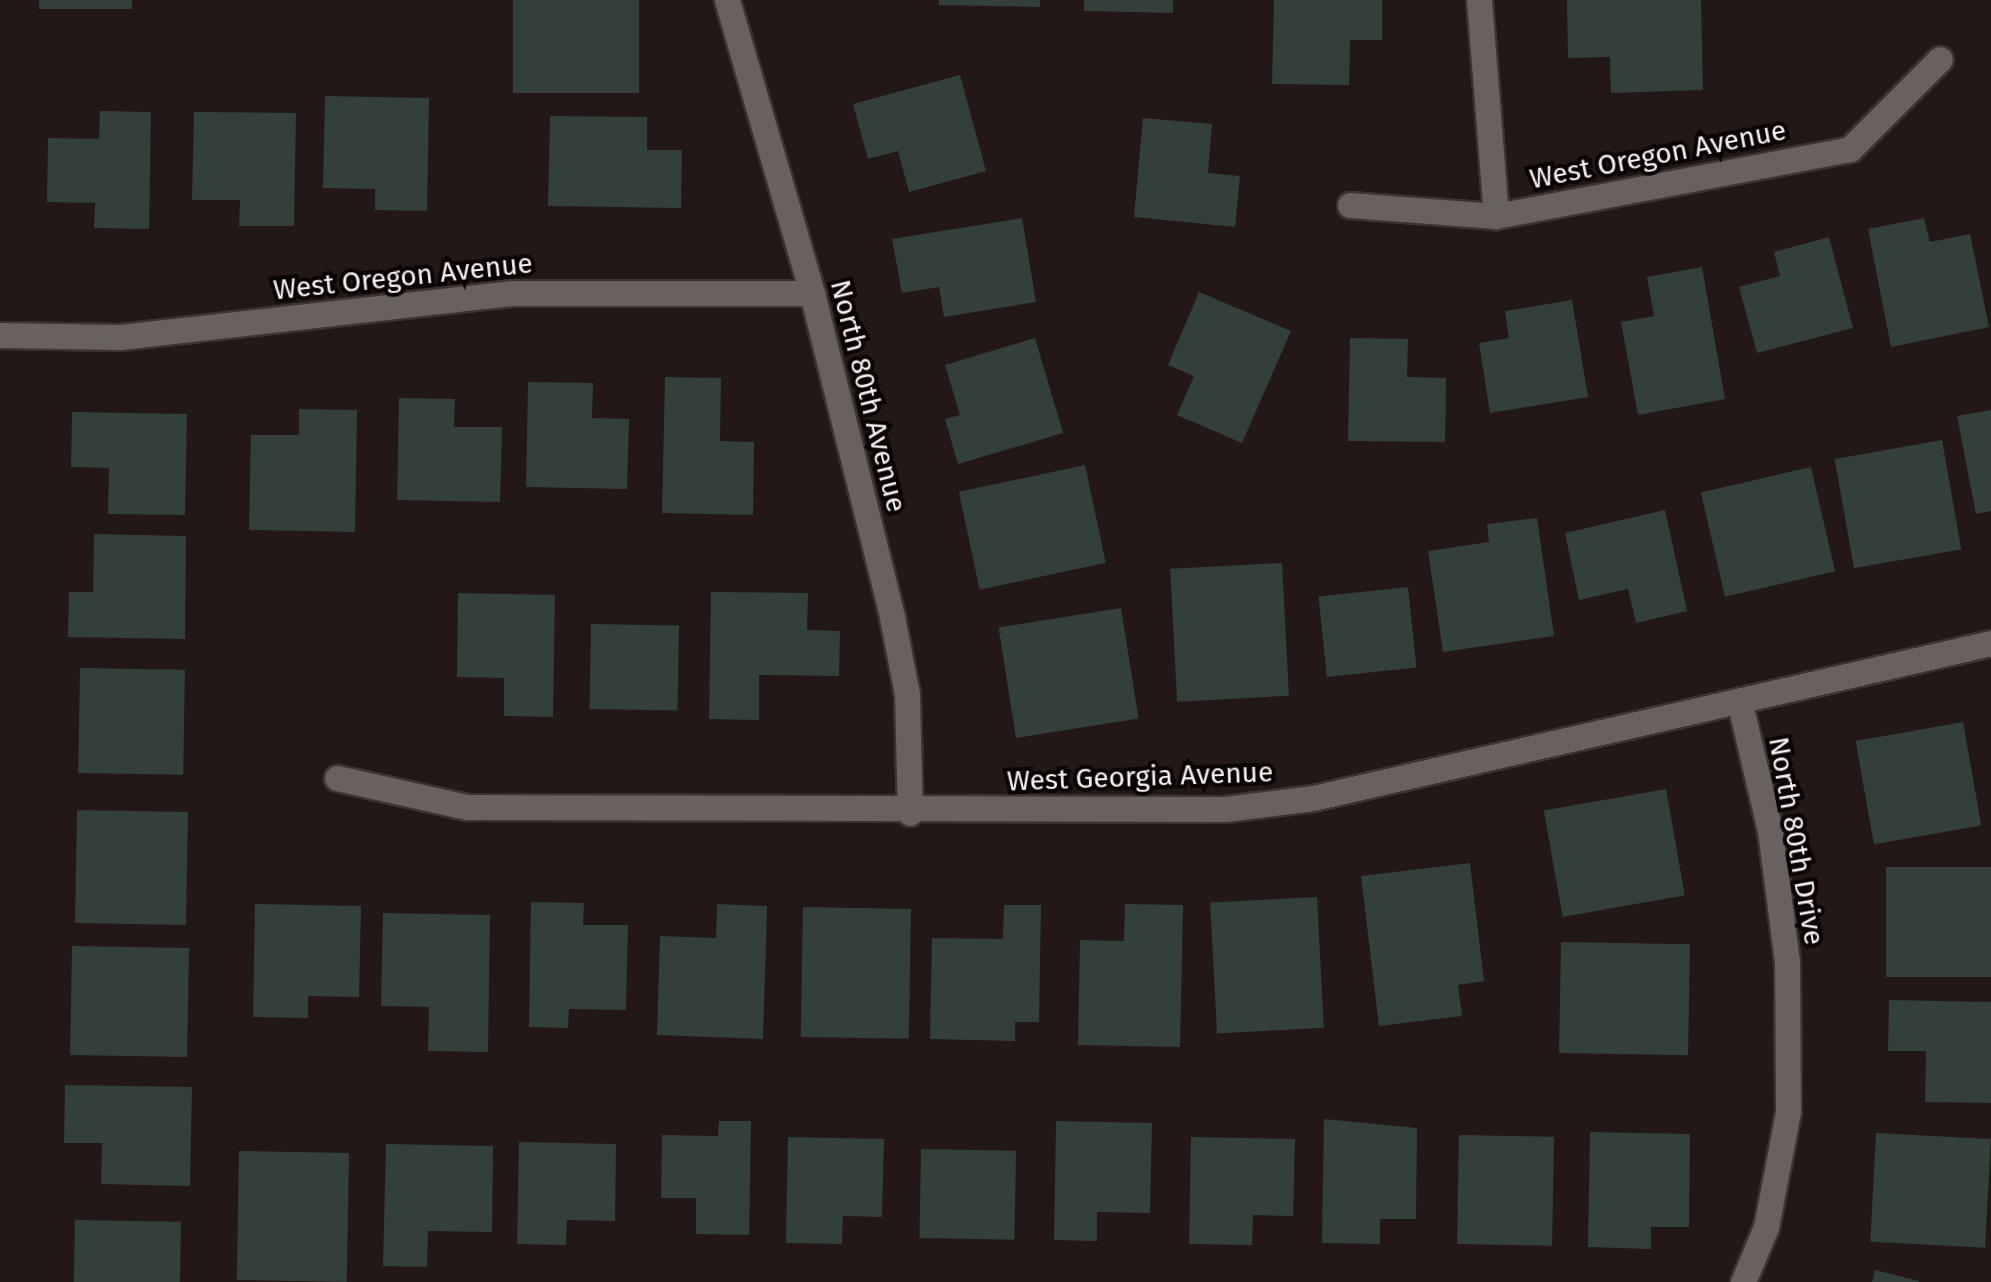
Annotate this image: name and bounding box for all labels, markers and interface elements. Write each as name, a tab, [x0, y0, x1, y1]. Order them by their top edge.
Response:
street label: West Oregon Avenue	[1527, 114, 1789, 196]
street label: West Oregon Avenue	[272, 247, 534, 307]
street label: North 80th Avenue	[823, 276, 913, 516]
street label: North 80th Drive	[1761, 734, 1831, 948]
street label: West Georgia Avenue	[1006, 756, 1274, 798]

